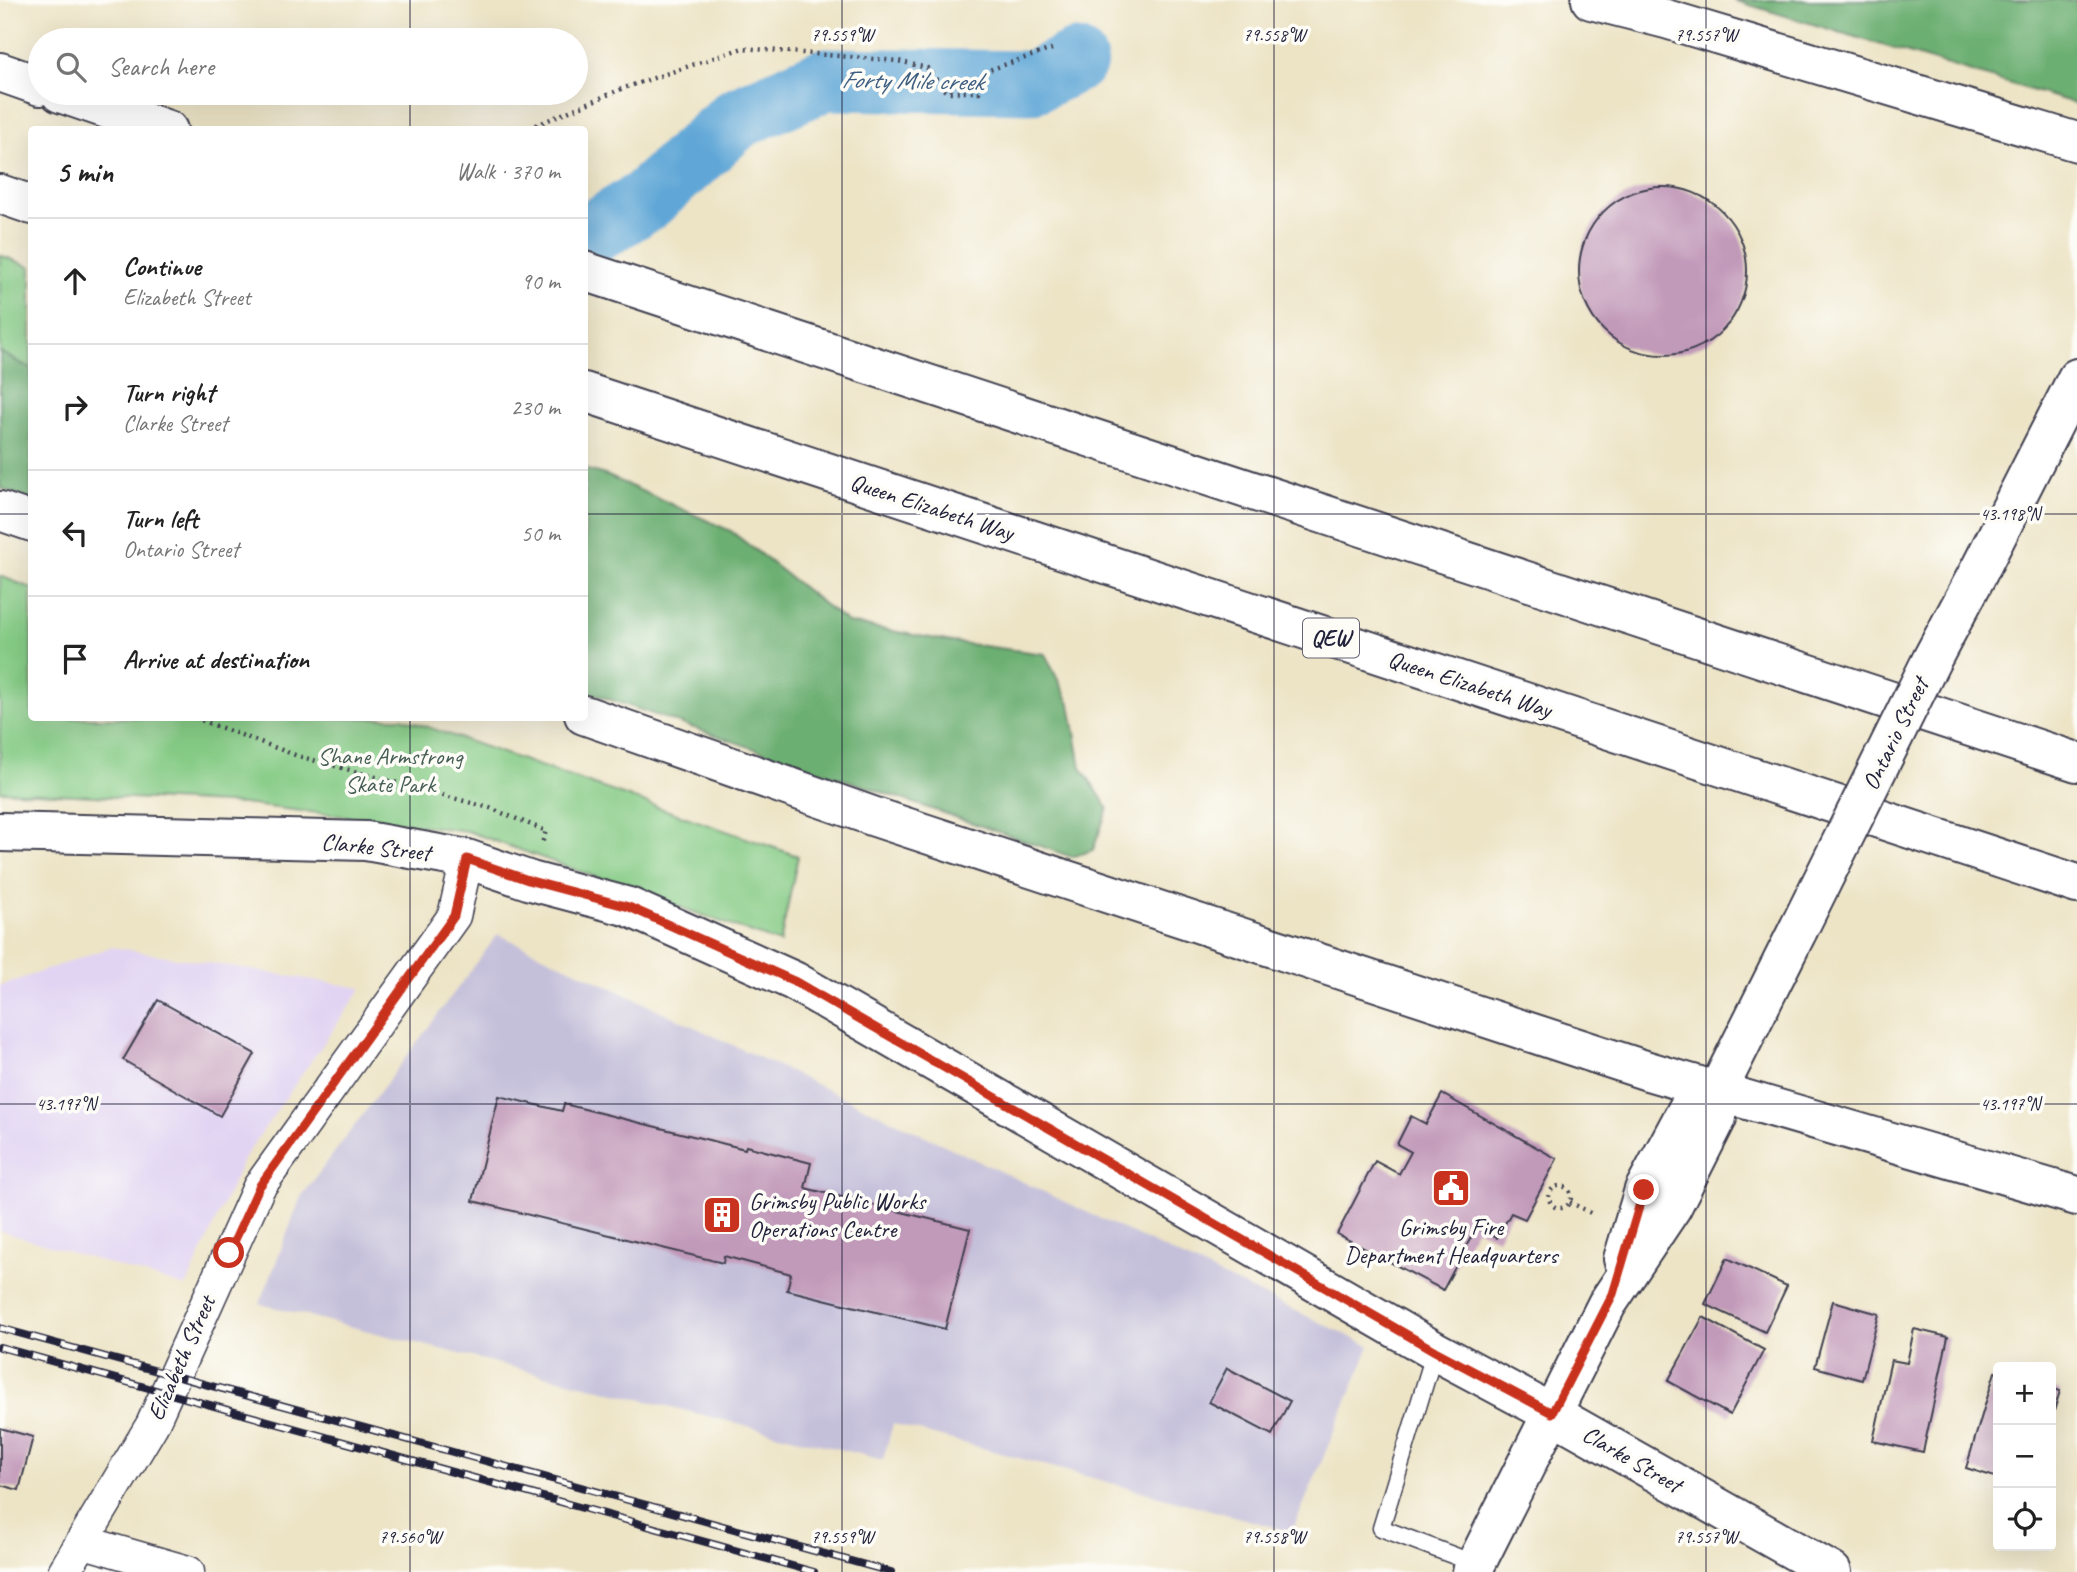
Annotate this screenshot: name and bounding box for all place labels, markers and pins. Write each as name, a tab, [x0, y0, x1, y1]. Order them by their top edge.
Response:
public building icon: Grimsby Fire Department Headquarters	[1430, 1167, 1472, 1209]
place label: Grimsby Public Works Operations Centre	[749, 1186, 927, 1244]
building icon: Grimsby Public Works Operations Centre	[701, 1194, 743, 1236]
place label: Grimsby Fire Department Headquarters	[1345, 1212, 1559, 1270]

